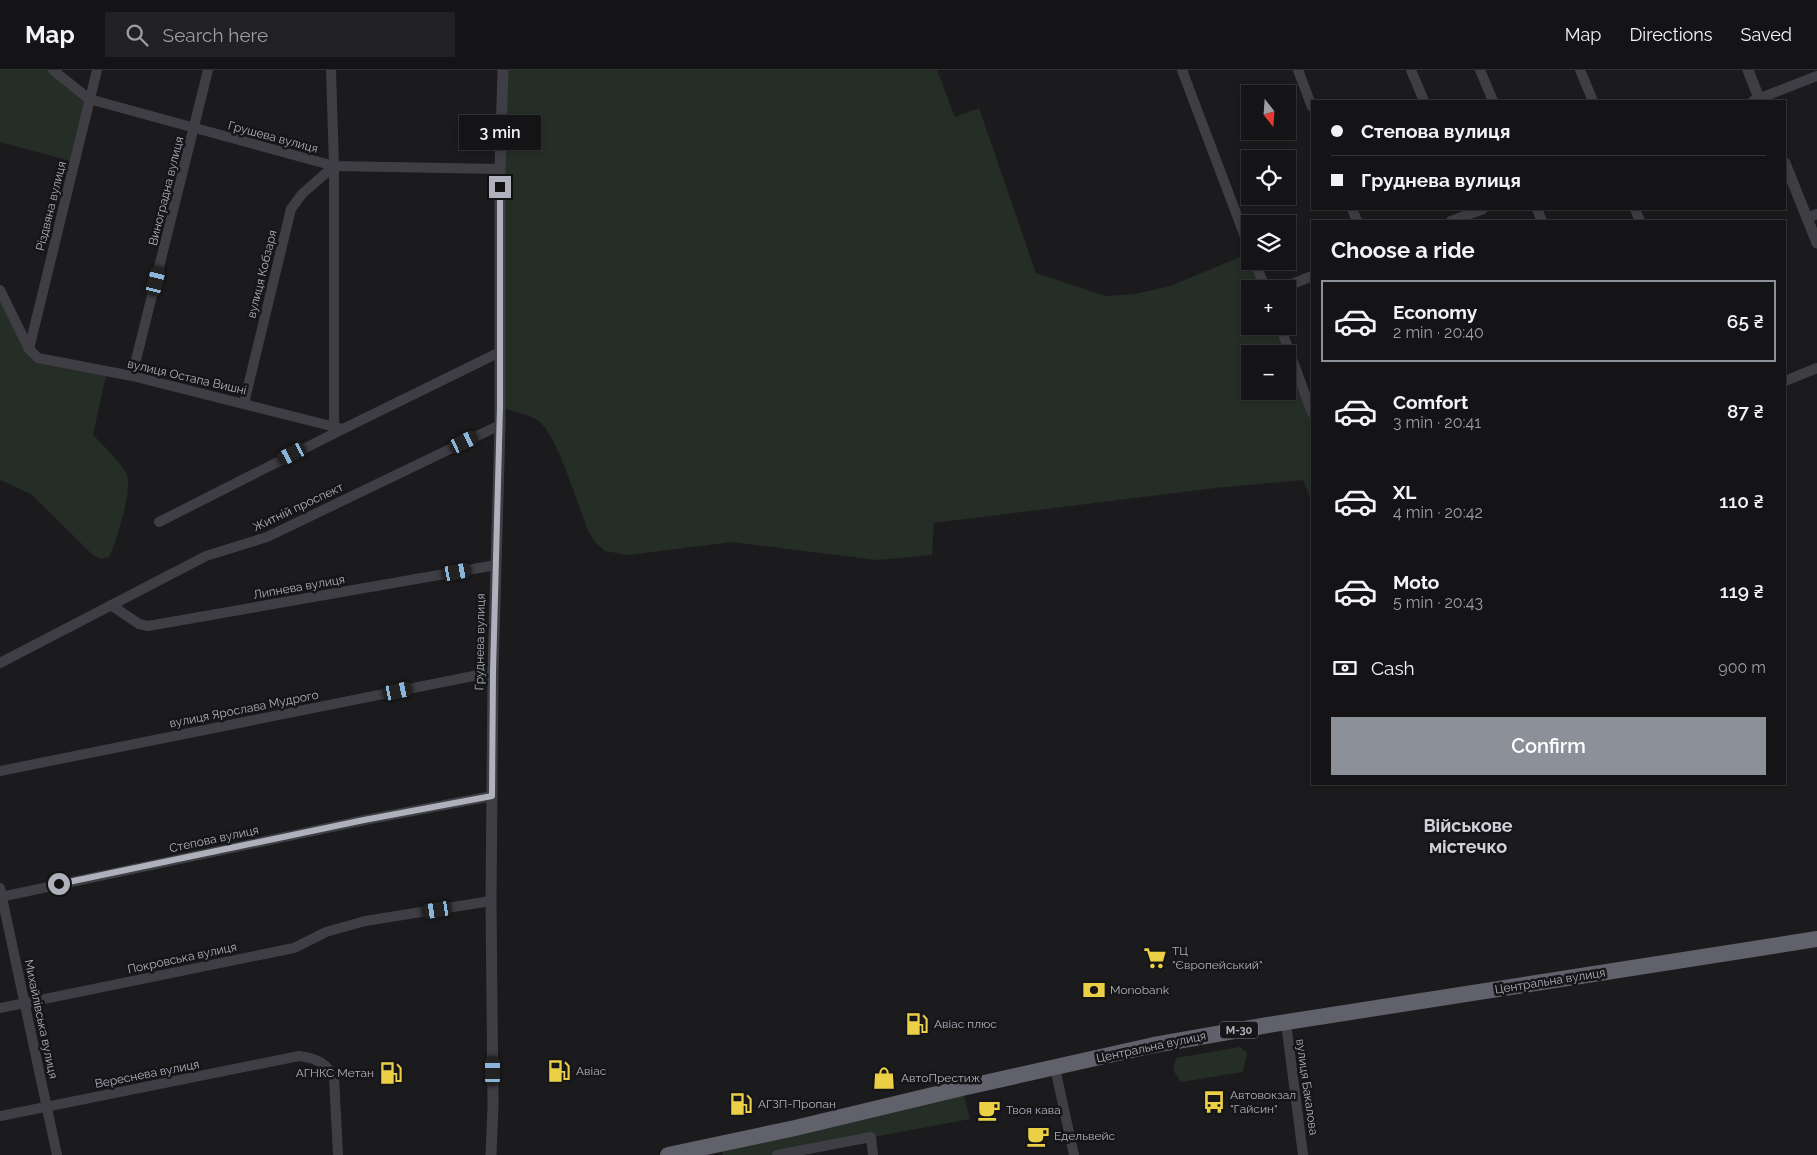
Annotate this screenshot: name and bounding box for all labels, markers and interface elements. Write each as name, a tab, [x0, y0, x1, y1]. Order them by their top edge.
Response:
search box	[105, 12, 455, 57]
text: Map	[25, 20, 75, 49]
icon: search	[123, 21, 151, 49]
text: Search here	[163, 24, 268, 46]
text: Map	[1565, 24, 1601, 45]
text: Directions	[1629, 24, 1713, 45]
text: Saved	[1741, 24, 1792, 45]
north arrow	[1241, 85, 1296, 140]
map controls	[1241, 85, 1296, 400]
callout: 3 min	[459, 114, 541, 150]
street label: Грушева вулиця	[226, 118, 320, 156]
text: Степова вулиця	[1361, 120, 1510, 142]
text: 3 min	[480, 123, 521, 142]
street label: Виноградна вулиця	[146, 135, 186, 247]
button: locate	[1241, 150, 1296, 205]
street label: Різдвяна вулиця	[33, 160, 69, 252]
text: Груднева вулиця	[1361, 169, 1521, 191]
route end	[489, 176, 511, 198]
button: layers	[1241, 215, 1296, 270]
street label: вулиця Кобзаря	[244, 228, 280, 320]
text: Choose a ride	[1331, 237, 1475, 263]
car	[145, 265, 166, 297]
button: +	[1241, 280, 1296, 335]
icon: car	[1333, 299, 1378, 344]
text: Economy	[1393, 301, 1477, 323]
text: 65 ₴	[1727, 310, 1764, 332]
text: 2 min · 20:40	[1393, 323, 1484, 342]
button: −	[1241, 345, 1296, 400]
street label: вулиця Остапа Вишні	[126, 356, 248, 398]
icon: car	[1333, 389, 1378, 434]
text: Comfort	[1393, 391, 1468, 413]
text: 87 ₴	[1727, 400, 1764, 422]
text: 3 min · 20:41	[1393, 413, 1481, 432]
car	[447, 429, 480, 455]
car	[275, 441, 308, 467]
icon: car	[1333, 479, 1378, 524]
street label: Житній проспект	[251, 480, 346, 534]
text: XL	[1393, 481, 1416, 503]
text: 110 ₴	[1719, 490, 1764, 512]
text: 4 min · 20:42	[1393, 503, 1483, 522]
car	[440, 562, 473, 582]
icon: car	[1333, 569, 1378, 614]
text: Moto	[1393, 571, 1439, 593]
street label: Липнева вулиця	[252, 572, 346, 602]
text: 119 ₴	[1720, 580, 1764, 602]
street label: Груднева вулиця	[472, 593, 488, 691]
text: 5 min · 20:43	[1393, 593, 1483, 612]
icon: cash	[1331, 654, 1359, 682]
text: Cash	[1371, 657, 1415, 679]
text: 900 m	[1718, 658, 1766, 677]
car	[381, 681, 414, 701]
street label: вулиця Ярослава Мудрого	[168, 688, 320, 730]
button: Confirm	[1331, 717, 1766, 775]
district label: Військове містечко	[1423, 815, 1513, 857]
street label: Степова вулиця	[168, 823, 260, 855]
route start	[48, 873, 70, 895]
car	[421, 900, 452, 920]
street label: Покровська вулиця	[126, 940, 238, 976]
place label: ТЦ "Європейський"	[1172, 944, 1262, 972]
supermarket icon: ТЦ "Європейський"	[1142, 945, 1168, 971]
street label: Михайлівська вулиця	[22, 958, 60, 1080]
street label: Центральна вулиця	[1494, 965, 1606, 997]
bank icon: Monobank	[1081, 977, 1107, 1003]
place label: Monobank	[1110, 983, 1170, 997]
fuel station icon: Авіас плюс	[904, 1011, 930, 1037]
place label: Авіас плюс	[934, 1017, 997, 1031]
road number: М-30	[1220, 1022, 1258, 1038]
street label: Центральна вулиця	[1095, 1029, 1207, 1065]
street label: вулиця Бакалова	[1293, 1038, 1321, 1136]
car	[485, 1056, 500, 1086]
street label: Вереснева вулиця	[94, 1057, 200, 1091]
fuel station icon: Авіас	[546, 1058, 572, 1084]
fuel station icon: АГНКС Метан	[378, 1060, 404, 1086]
place label: Авіас	[576, 1064, 607, 1078]
shop icon: АвтоПрестиж	[871, 1065, 897, 1091]
place label: АГНКС Метан	[296, 1066, 374, 1080]
place label: АвтоПрестиж	[901, 1071, 981, 1085]
place label: Автовокзал "Гайсин"	[1230, 1088, 1296, 1116]
bus stop icon: Автовокзал "Гайсин"	[1201, 1089, 1227, 1115]
fuel station icon: АГЗП-Пропан	[728, 1091, 754, 1117]
place label: АГЗП-Пропан	[758, 1097, 836, 1111]
cafe icon: Твоя кава	[976, 1097, 1002, 1123]
place label: Твоя кава	[1006, 1103, 1061, 1117]
cafe icon: Едельвейс	[1025, 1123, 1051, 1149]
place label: Едельвейс	[1054, 1129, 1116, 1143]

